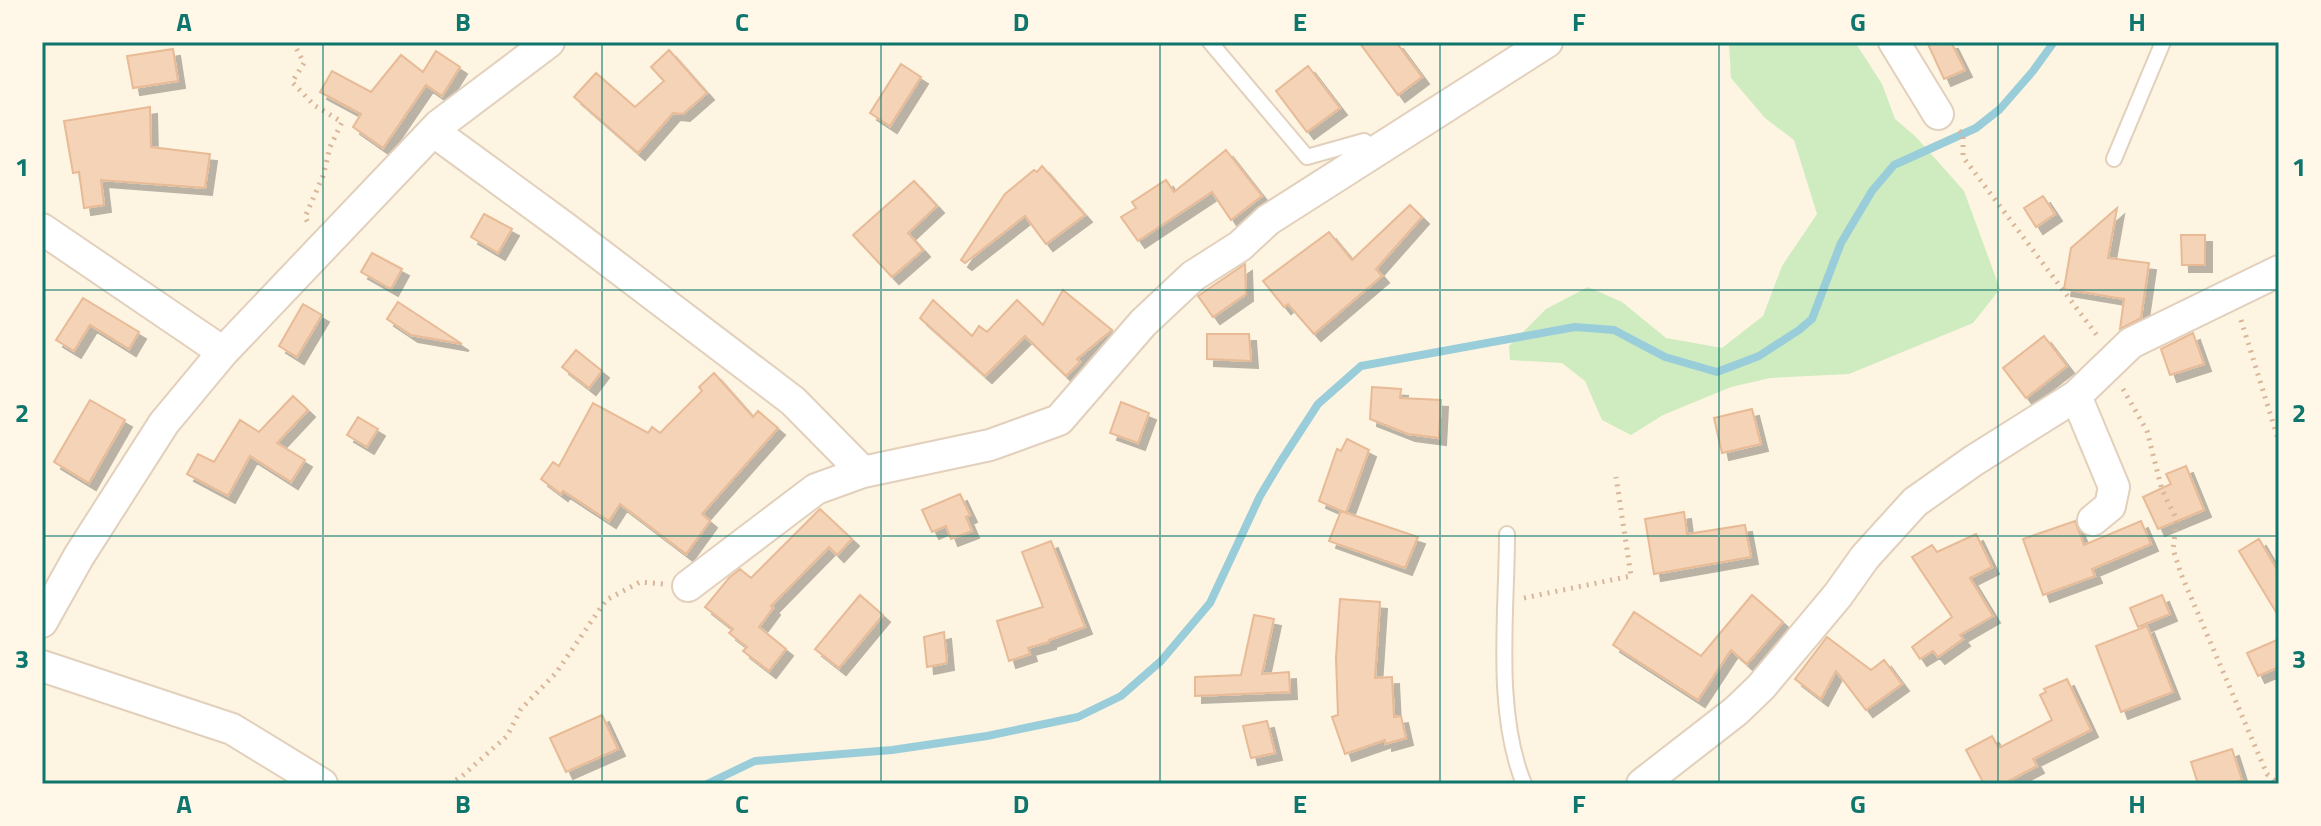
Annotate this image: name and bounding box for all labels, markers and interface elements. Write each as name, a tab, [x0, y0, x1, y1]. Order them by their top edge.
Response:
text: A	[176, 2, 192, 41]
text: B	[455, 2, 471, 41]
text: C	[735, 2, 749, 41]
text: D	[1013, 2, 1029, 41]
text: E	[1293, 2, 1307, 41]
text: F	[1572, 2, 1586, 41]
text: G	[1850, 2, 1866, 41]
text: H	[2128, 2, 2146, 41]
text: 1	[15, 147, 29, 186]
text: 1	[2292, 147, 2306, 186]
text: 2	[15, 393, 29, 432]
text: 2	[2292, 393, 2306, 432]
text: 3	[15, 639, 29, 678]
text: 3	[2292, 639, 2306, 678]
text: A	[176, 784, 192, 823]
text: B	[455, 784, 471, 823]
text: C	[735, 784, 749, 823]
text: D	[1013, 784, 1029, 823]
text: E	[1293, 784, 1307, 823]
text: F	[1572, 784, 1586, 823]
text: G	[1850, 784, 1866, 823]
text: H	[2128, 784, 2146, 823]

